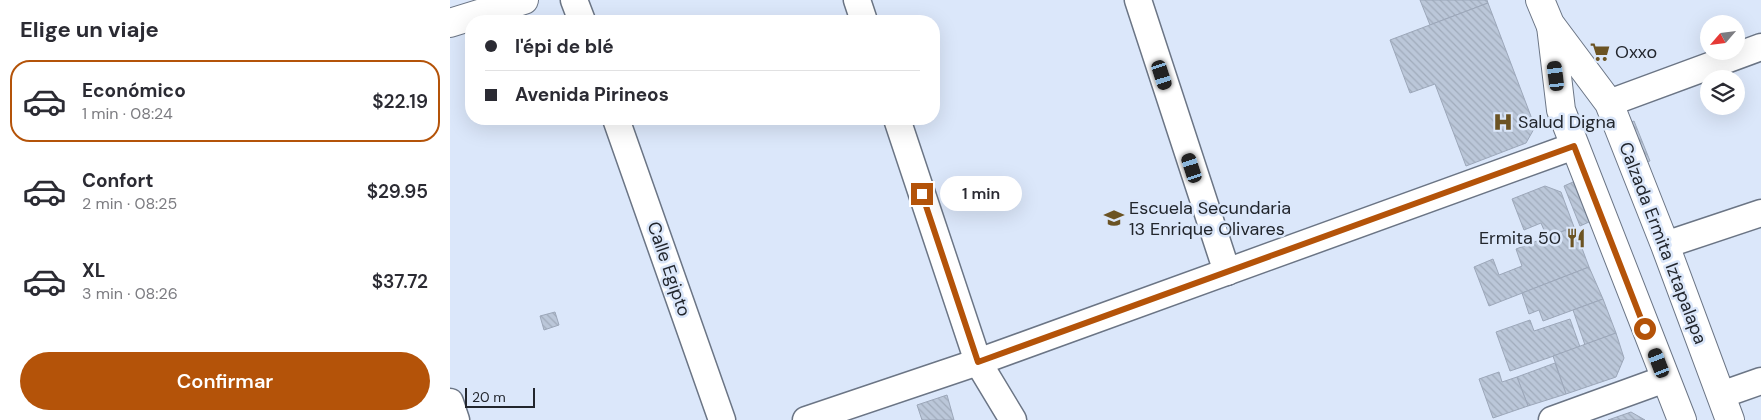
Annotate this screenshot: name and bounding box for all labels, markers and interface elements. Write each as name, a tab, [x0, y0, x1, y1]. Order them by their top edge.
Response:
text: Elige un viaje	[20, 15, 159, 44]
north arrow	[1700, 15, 1745, 60]
map controls	[1700, 15, 1745, 115]
text: l'épi de blé	[515, 34, 614, 59]
place label: Oxxo	[1615, 40, 1657, 64]
supermarket icon: Oxxo	[1589, 41, 1611, 63]
car	[1150, 58, 1173, 92]
car	[1546, 60, 1565, 92]
button: layers	[1700, 70, 1745, 115]
text: Económico	[82, 78, 186, 103]
icon: car	[22, 79, 67, 124]
text: Avenida Pirineos	[515, 82, 669, 107]
text: $22.19	[372, 89, 428, 114]
text: 1 min · 08:24	[82, 103, 173, 124]
place label: Salud Digna	[1518, 110, 1616, 134]
hospital icon: Salud Digna	[1492, 111, 1514, 133]
street label: Calzada Ermita Iztapalapa	[1613, 138, 1713, 348]
car	[1180, 151, 1203, 185]
text: Confort	[82, 168, 154, 193]
icon: car	[22, 169, 67, 214]
callout: 1 min	[940, 176, 1022, 212]
text: $29.95	[367, 179, 428, 204]
route end	[911, 183, 933, 205]
text: 1 min	[962, 183, 1000, 204]
text: 2 min · 08:25	[82, 193, 177, 214]
place label: Escuela Secundaria 13 Enrique Olivares	[1129, 196, 1291, 241]
school or university icon: Escuela Secundaria 13 Enrique Olivares	[1103, 207, 1125, 229]
street label: Calle Egipto	[642, 218, 696, 320]
place label: Ermita 50	[1479, 226, 1561, 250]
restaurant icon: Ermita 50	[1565, 227, 1587, 249]
text: XL	[82, 258, 105, 283]
icon: car	[22, 259, 67, 304]
text: $37.72	[372, 269, 428, 294]
text: 3 min · 08:26	[82, 283, 178, 304]
route start	[1634, 318, 1656, 340]
car	[1646, 346, 1671, 380]
button: Confirmar	[20, 352, 430, 410]
scale bar	[465, 385, 535, 408]
text: 20 m	[472, 388, 506, 406]

